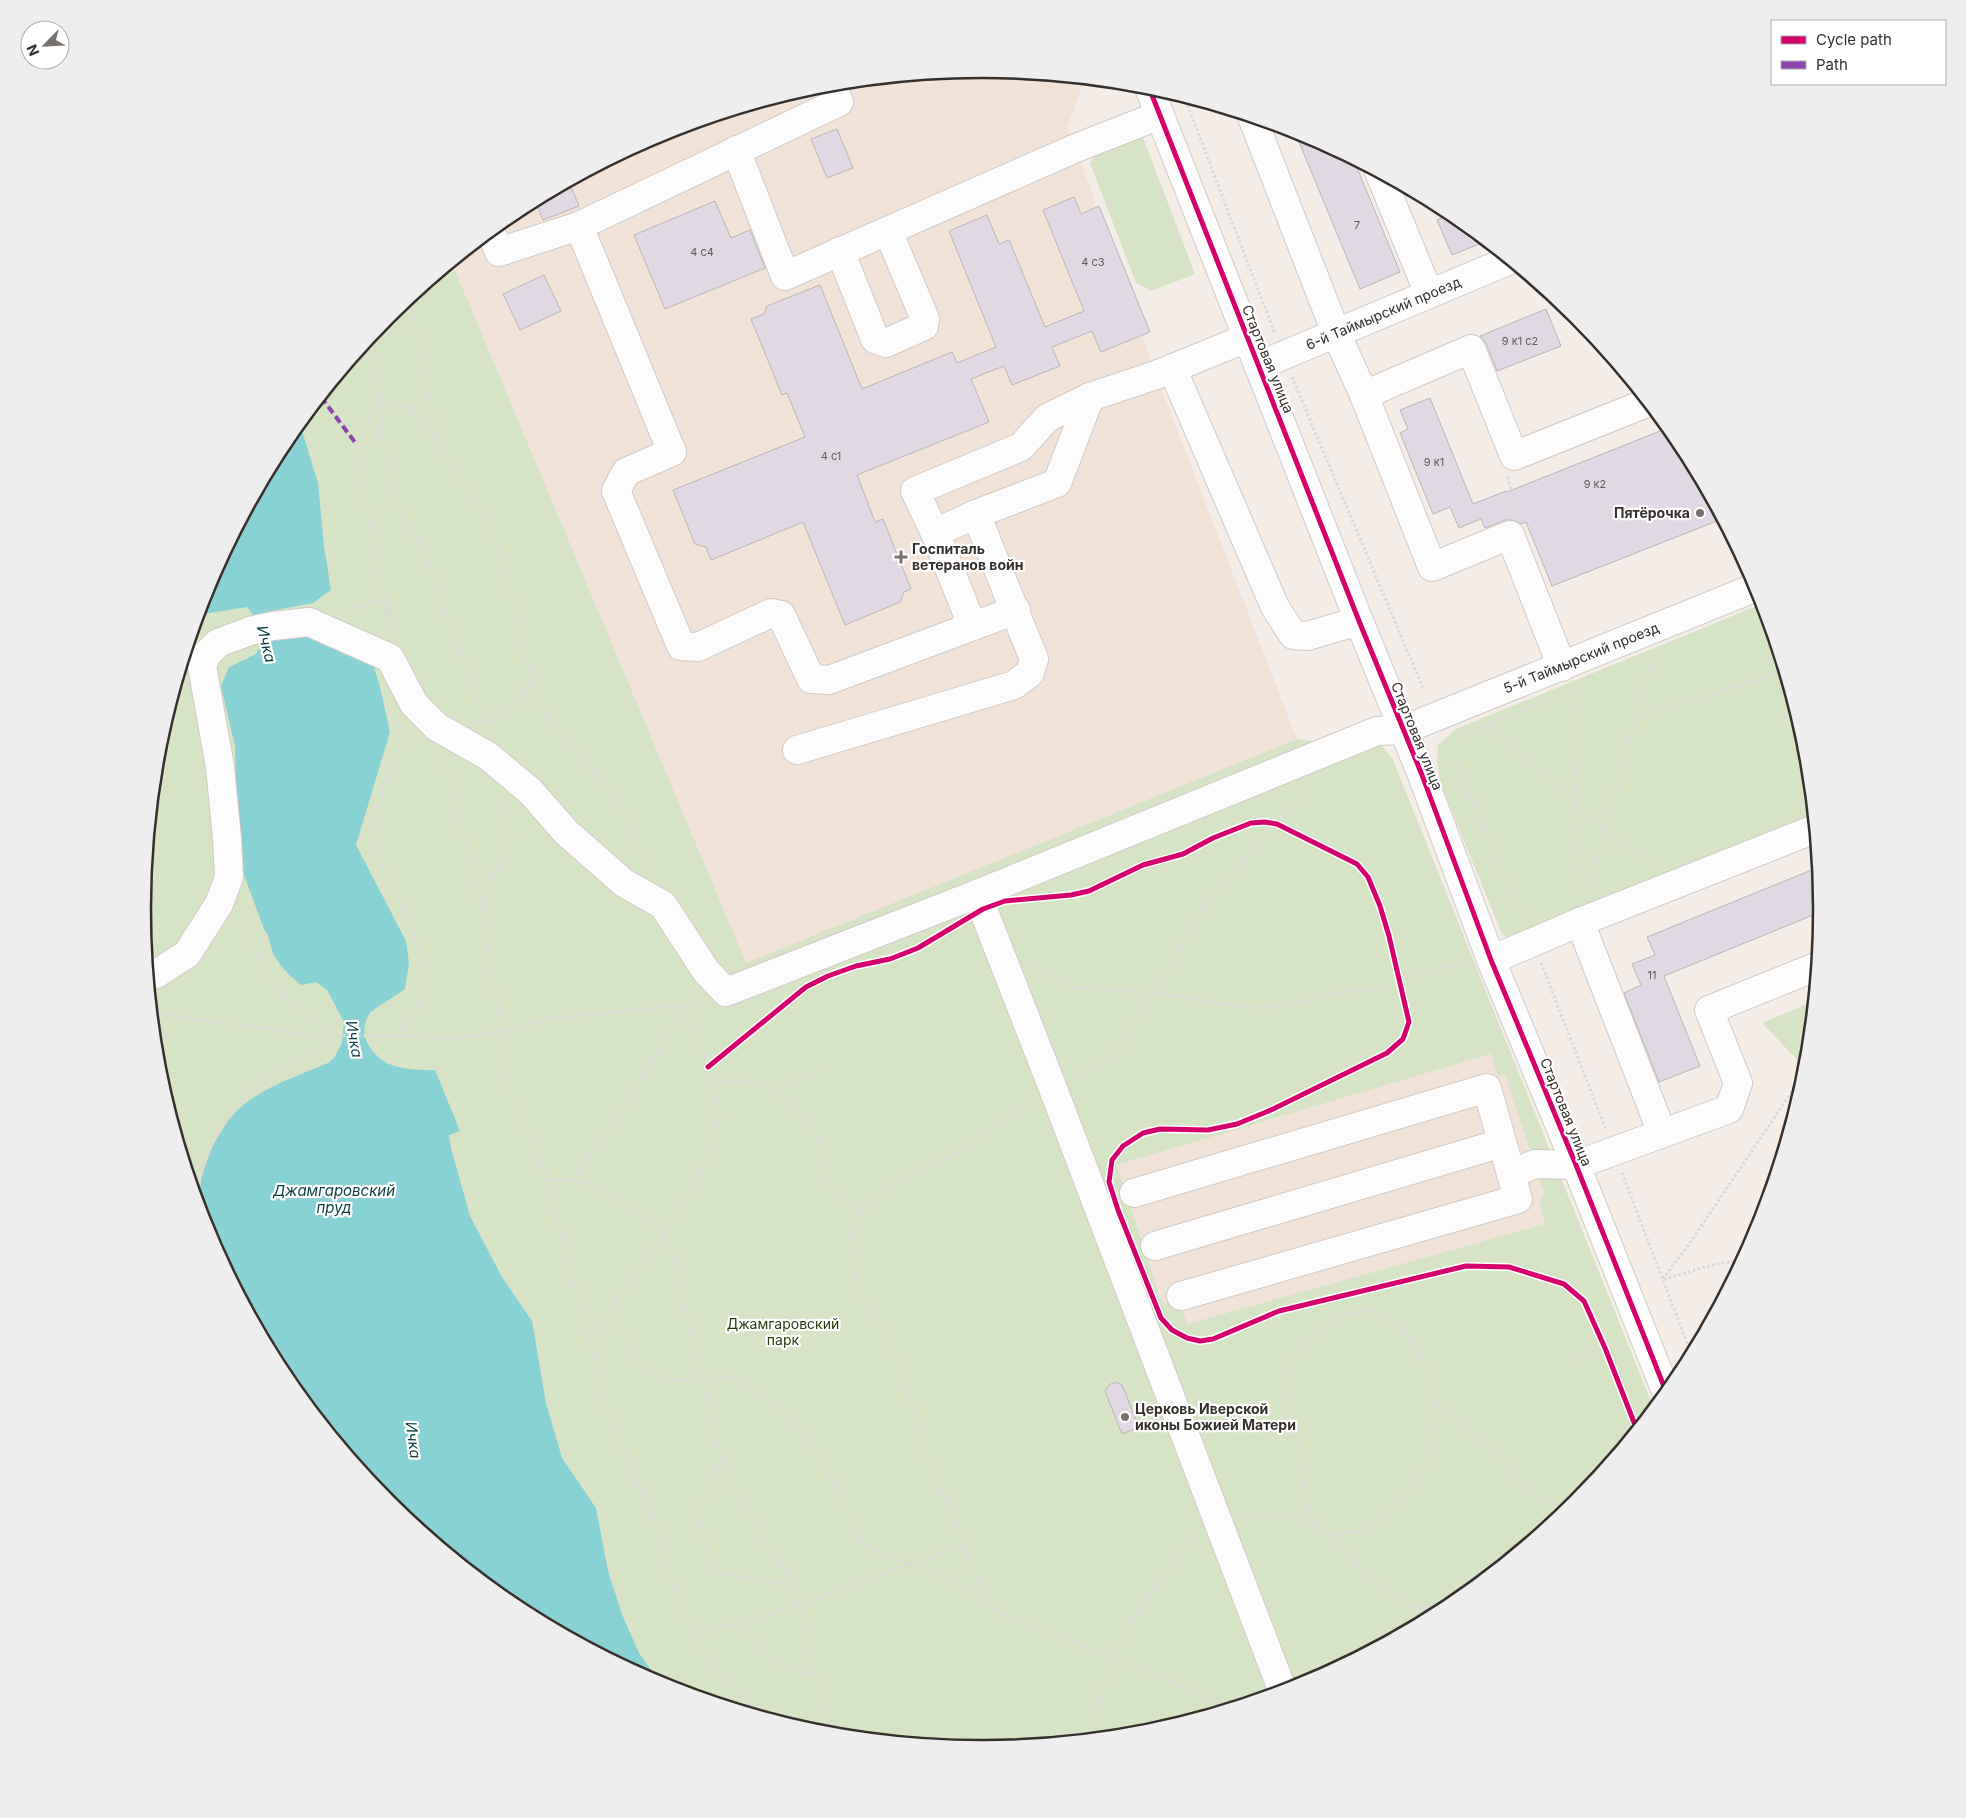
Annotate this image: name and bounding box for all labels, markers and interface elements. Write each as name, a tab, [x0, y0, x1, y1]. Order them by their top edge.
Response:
north arrow	[20, 20, 70, 70]
legend	[1771, 20, 1946, 85]
text: Cycle path	[1816, 30, 1892, 49]
text: N	[23, 42, 43, 59]
text: Path	[1816, 55, 1848, 74]
house number: 7	[1354, 218, 1360, 232]
house number: 4 с4	[690, 245, 714, 259]
house number: 4 с3	[1081, 255, 1105, 269]
street label: 6-й Таймырский проезд	[1303, 273, 1463, 353]
street label: Стартовая улица	[1239, 302, 1298, 415]
house number: 9 к1 с2	[1502, 334, 1538, 348]
house number: 4 с1	[821, 449, 841, 463]
house number: 9 к1	[1424, 455, 1444, 469]
house number: 9 к2	[1584, 477, 1606, 491]
place label: Пятёрочка	[1614, 504, 1690, 521]
marker: Пятёрочка	[1694, 507, 1706, 519]
place label: Госпиталь ветеранов войн	[912, 540, 1023, 573]
marker: Госпиталь ветеранов войн	[894, 550, 908, 564]
street label: 5-й Таймырский проезд	[1501, 618, 1661, 696]
water label: Ичка	[253, 623, 280, 664]
street label: Стартовая улица	[1388, 679, 1447, 792]
house number: 11	[1648, 968, 1656, 982]
water label: Ичка	[342, 1019, 367, 1059]
street label: Стартовая улица	[1537, 1055, 1596, 1168]
water label: Джамгаровский пруд	[272, 1181, 395, 1217]
park label: Джамгаровский парк	[727, 1315, 839, 1348]
place label: Церковь Иверской иконы Божией Матери	[1135, 1400, 1296, 1433]
marker: Церковь Иверской иконы Божией Матери	[1119, 1411, 1131, 1423]
water label: Ичка	[401, 1420, 426, 1460]

